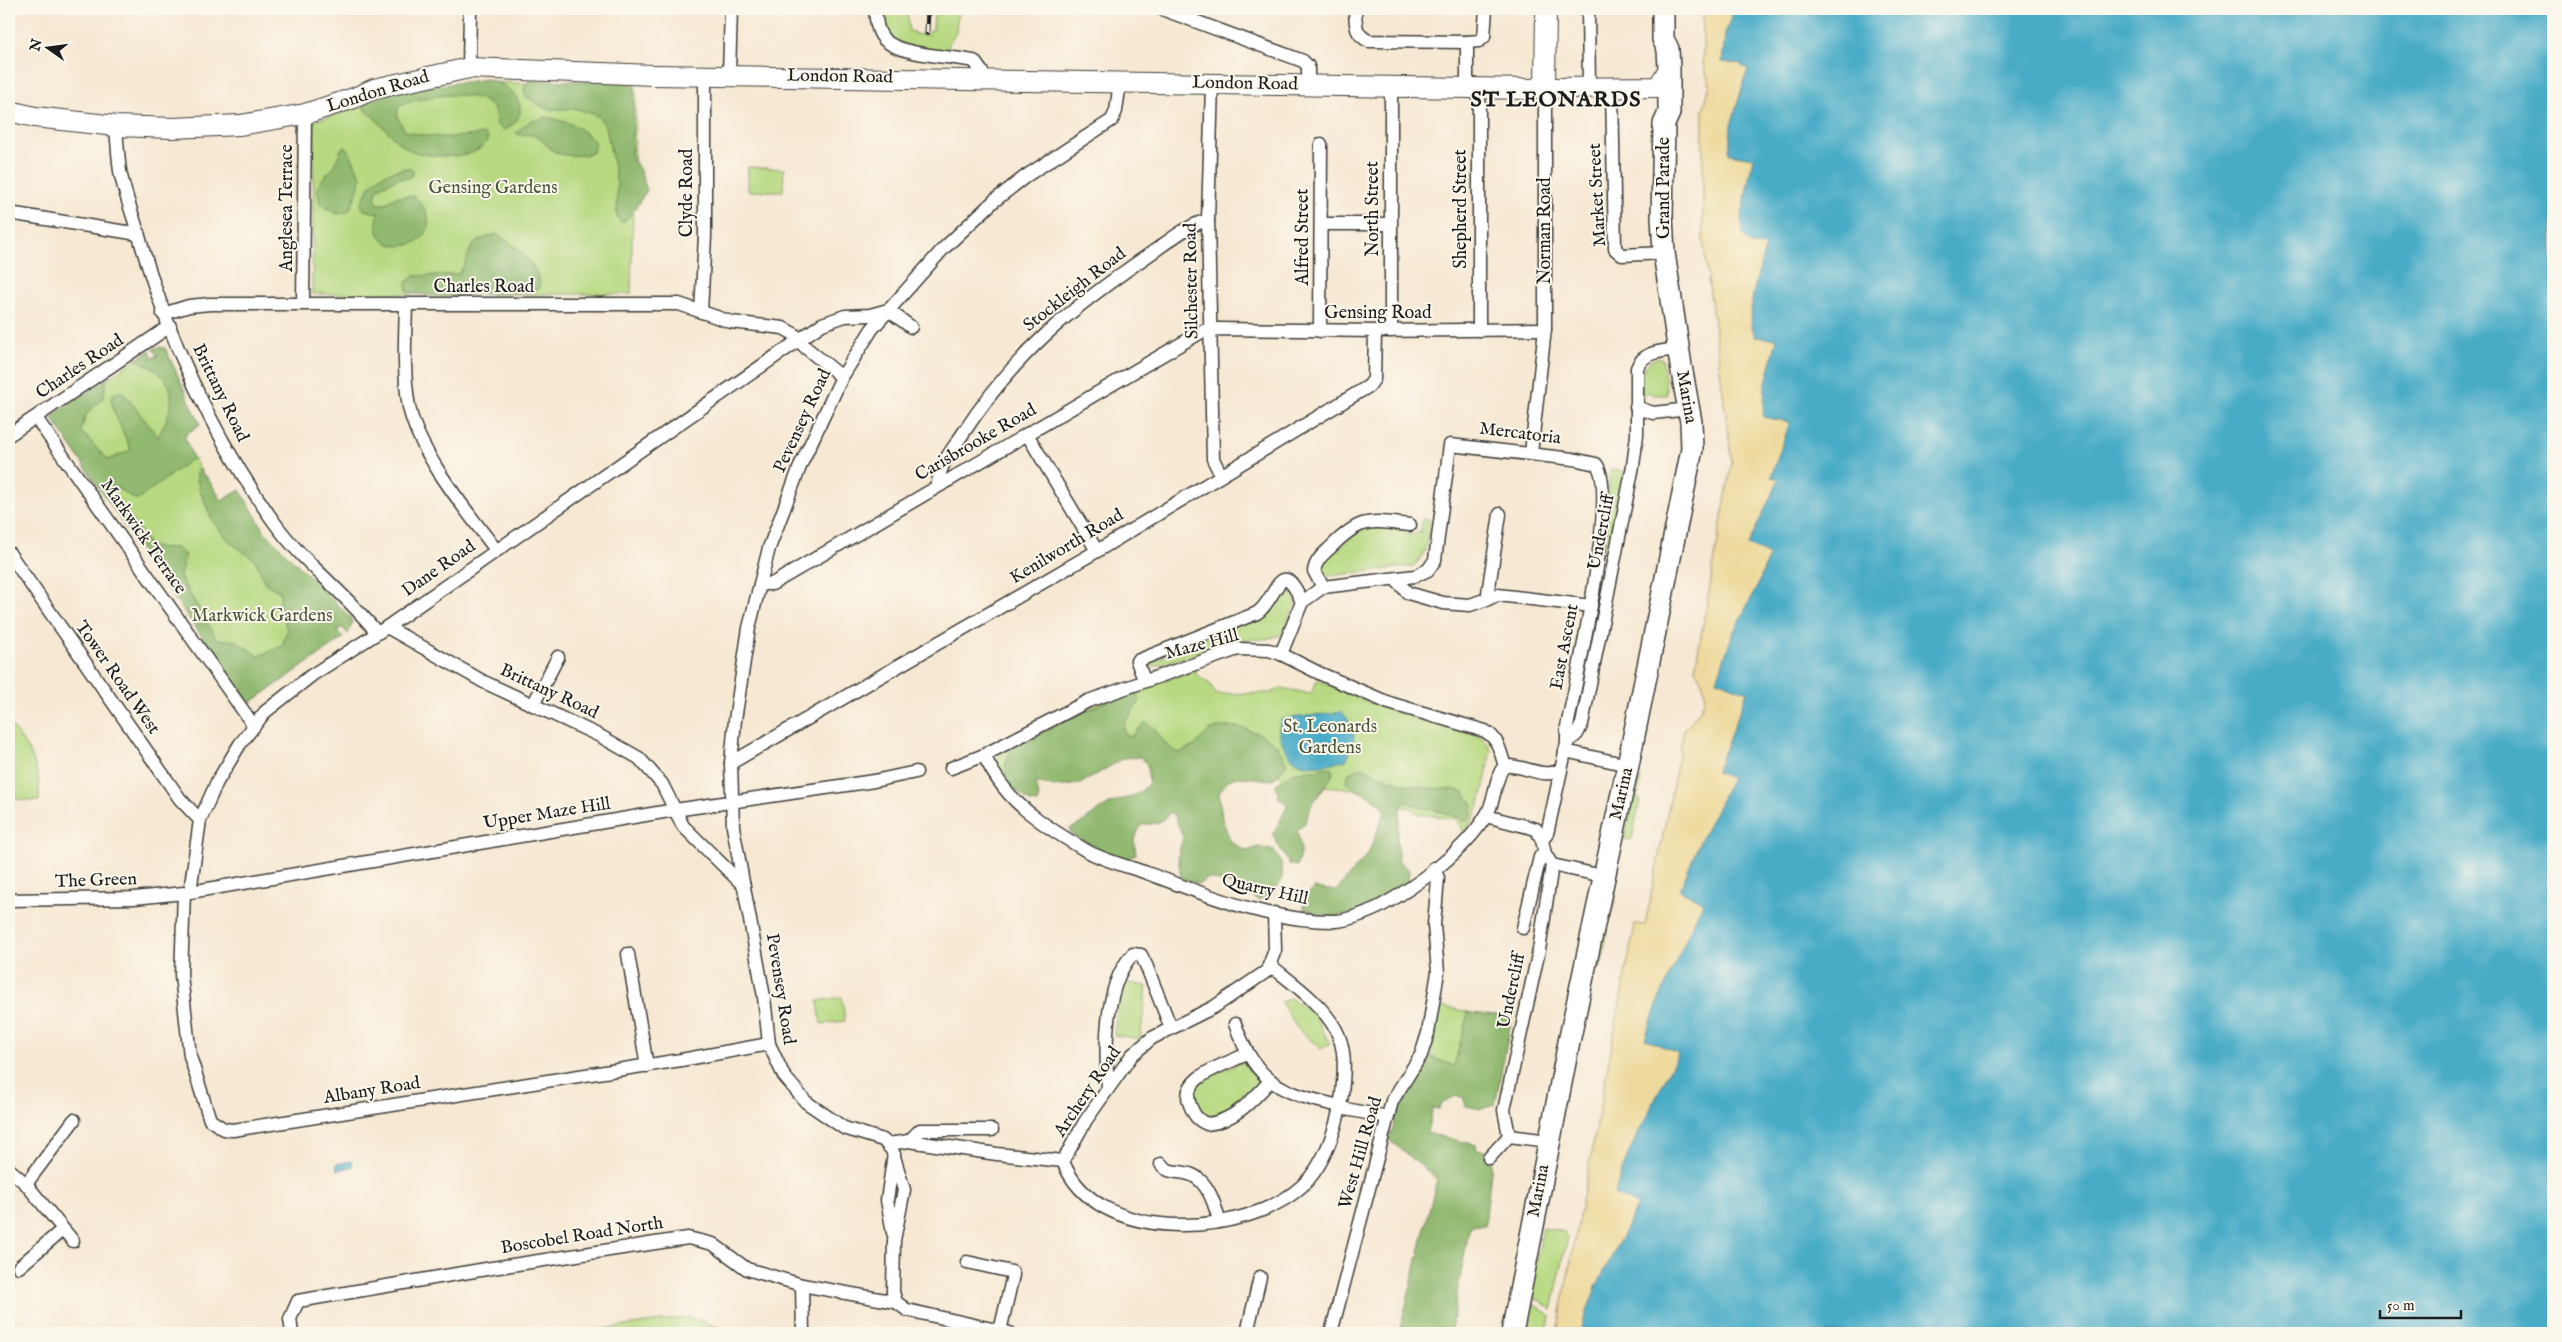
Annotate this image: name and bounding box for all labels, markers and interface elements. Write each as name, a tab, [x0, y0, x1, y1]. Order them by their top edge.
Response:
north arrow	[22, 22, 72, 72]
text: N	[26, 37, 47, 54]
street label: London Road	[324, 65, 432, 118]
street label: London Road	[787, 65, 893, 89]
street label: London Road	[1192, 72, 1298, 96]
district label: ST LEONARDS	[1471, 86, 1641, 114]
street label: Grand Parade	[1653, 137, 1676, 239]
street label: Market Street	[1584, 143, 1612, 247]
street label: Anglesea Terrace	[276, 144, 299, 273]
street label: Clyde Road	[676, 148, 699, 237]
street label: Shepherd Street	[1450, 149, 1473, 269]
street label: North Street	[1362, 161, 1385, 257]
park label: Gensing Gardens	[428, 177, 558, 200]
street label: Norman Road	[1534, 177, 1557, 285]
street label: Alfred Street	[1292, 189, 1315, 286]
street label: Silchester Road	[1179, 222, 1205, 339]
street label: Stockleigh Road	[1019, 242, 1131, 337]
street label: Charles Road	[434, 276, 535, 299]
street label: Gensing Road	[1324, 302, 1432, 325]
street label: Charles Road	[32, 329, 129, 405]
street label: Brittany Road	[186, 340, 254, 446]
street label: Pevensey Road	[769, 365, 837, 477]
street label: Marina	[1670, 369, 1702, 426]
street label: Carisbrooke Road	[911, 399, 1041, 487]
street label: Mercatoria	[1478, 418, 1562, 450]
street label: Markwick Terrace	[95, 475, 191, 599]
street label: Undercliff	[1583, 490, 1621, 572]
street label: Kenilworth Road	[1006, 504, 1128, 590]
street label: Dane Road	[398, 535, 481, 603]
street label: East Ascent	[1545, 602, 1585, 692]
park label: Markwick Gardens	[191, 605, 333, 628]
street label: Tower Road West	[69, 617, 165, 739]
street label: Maze Hill	[1163, 624, 1241, 666]
street label: Brittany Road	[496, 659, 602, 725]
park label: St. Leonards Gardens	[1283, 716, 1377, 760]
street label: Marina	[1605, 765, 1639, 823]
street label: Upper Maze Hill	[482, 793, 612, 835]
street label: The Green	[55, 868, 138, 894]
street label: Quarry Hill	[1220, 869, 1311, 911]
street label: Pevensey Road	[760, 932, 800, 1047]
street label: Undercliff	[1493, 949, 1532, 1031]
street label: Archery Road	[1049, 1042, 1127, 1143]
street label: Albany Road	[321, 1072, 422, 1110]
street label: West Hill Road	[1334, 1094, 1388, 1212]
street label: Marina	[1523, 1162, 1555, 1219]
street label: Boscobel Road North	[499, 1212, 665, 1260]
scale bar	[2380, 1287, 2461, 1319]
text: 50 m	[2387, 1296, 2415, 1315]

